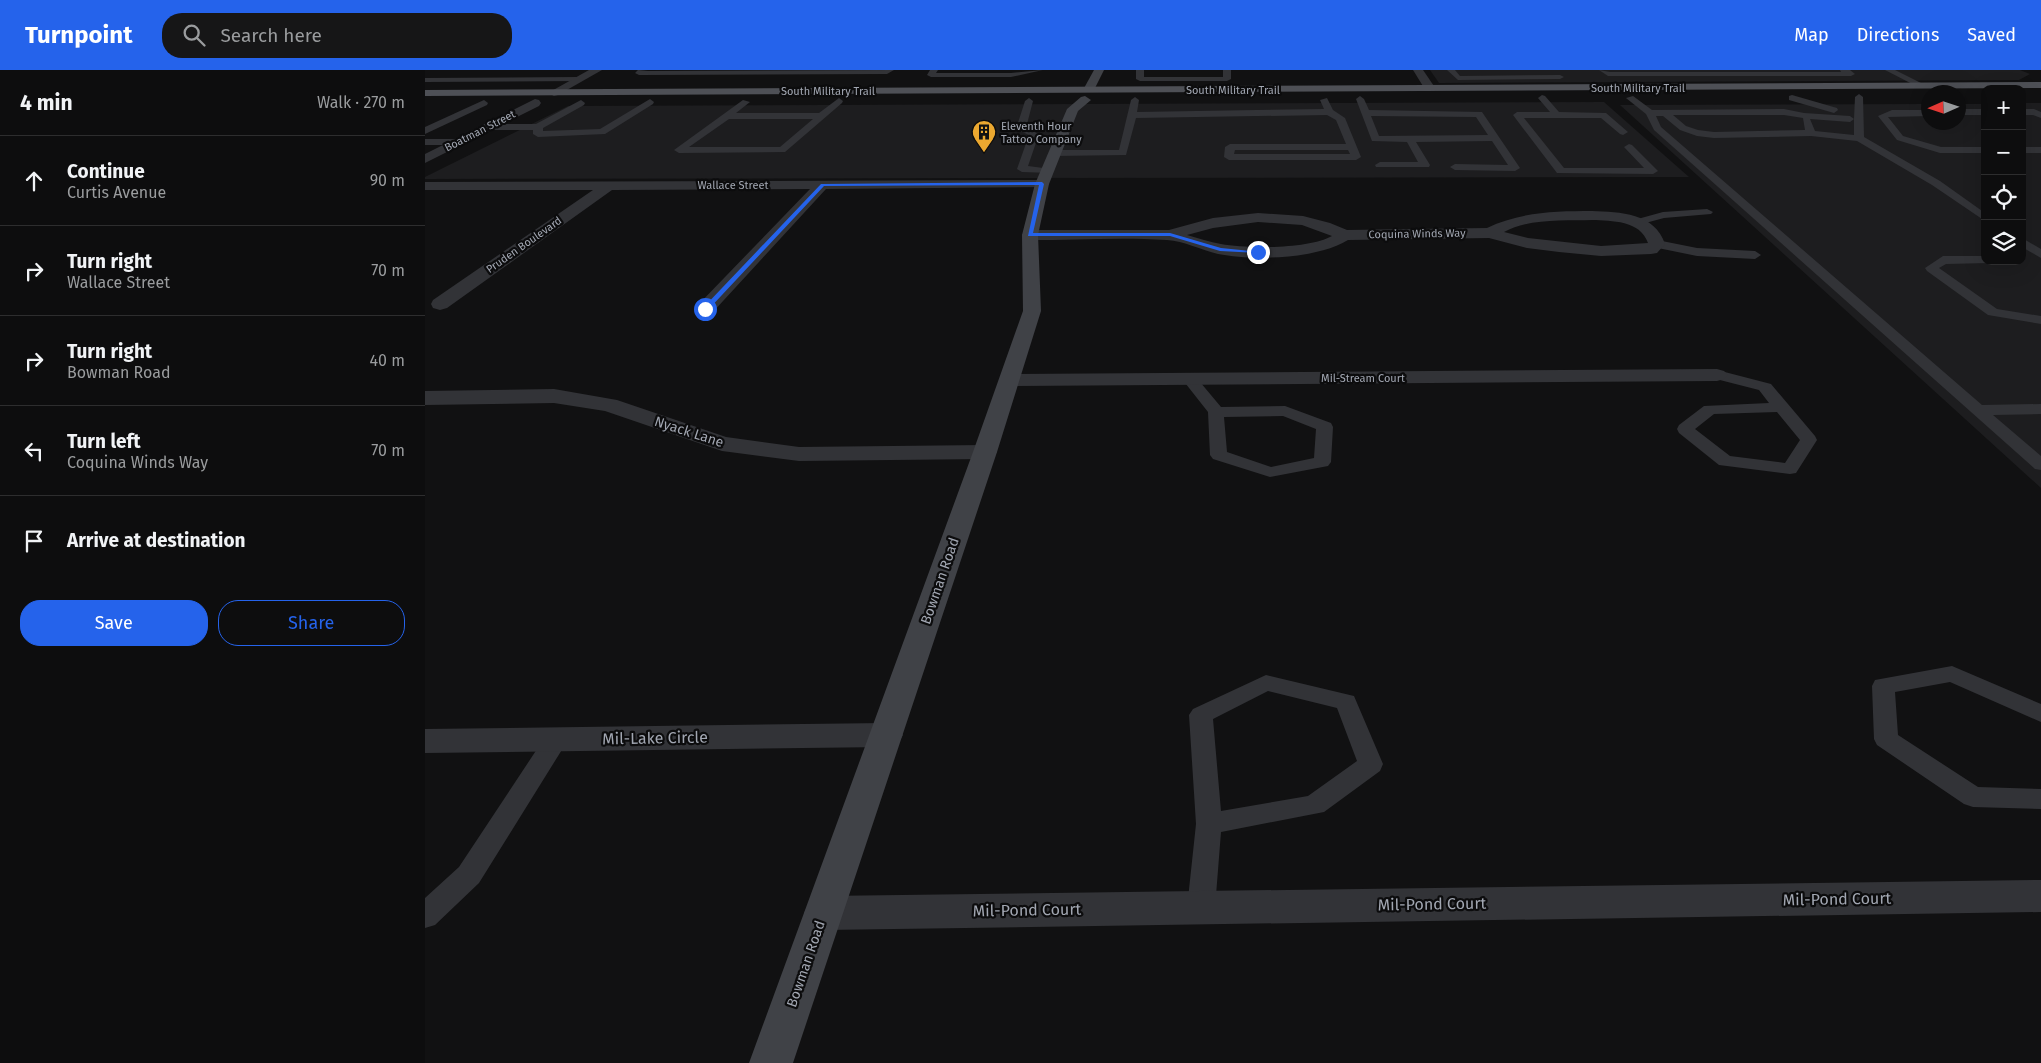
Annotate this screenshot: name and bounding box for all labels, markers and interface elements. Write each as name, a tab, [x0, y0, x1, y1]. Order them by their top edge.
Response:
search box	[162, 13, 512, 58]
text: Turnpoint	[25, 21, 132, 49]
icon: search	[180, 21, 208, 49]
text: Search here	[220, 24, 322, 47]
text: Map	[1794, 24, 1829, 46]
text: Directions	[1857, 24, 1939, 46]
text: Saved	[1967, 24, 2016, 46]
street label: South Military Trail	[1591, 82, 1685, 95]
street label: South Military Trail	[1186, 84, 1280, 97]
street label: South Military Trail	[781, 85, 875, 98]
north arrow	[1921, 85, 1966, 130]
map controls	[1981, 85, 2026, 265]
button: +	[1981, 85, 2026, 130]
text: 4 min	[20, 90, 73, 116]
text: Walk · 270 m	[317, 93, 405, 112]
street label: Boatman Street	[442, 108, 518, 154]
building icon: Eleventh Hour Tattoo Company	[971, 119, 997, 153]
place label: Eleventh Hour Tattoo Company	[1001, 120, 1082, 146]
button: −	[1981, 130, 2026, 175]
text: Continue	[67, 160, 145, 183]
icon: ahead	[20, 167, 48, 195]
text: 90 m	[370, 171, 405, 190]
button: locate	[1981, 175, 2026, 220]
street label: Wallace Street	[698, 179, 768, 192]
text: Curtis Avenue	[67, 183, 166, 202]
street label: Pruden Boulevard	[484, 214, 564, 276]
button: layers	[1981, 220, 2026, 265]
street label: Coquina Winds Way	[1368, 227, 1466, 241]
route end	[1247, 241, 1270, 264]
text: Turn right	[67, 250, 152, 273]
icon: right	[20, 257, 48, 285]
text: 70 m	[371, 261, 405, 280]
text: Wallace Street	[67, 273, 170, 292]
route start	[694, 298, 717, 321]
text: Turn right	[67, 340, 152, 363]
icon: right	[20, 347, 48, 375]
text: 40 m	[370, 351, 405, 370]
text: Bowman Road	[67, 363, 170, 382]
street label: Mil-Stream Court	[1321, 372, 1405, 385]
street label: Nyack Lane	[652, 413, 726, 451]
text: Turn left	[67, 430, 141, 453]
icon: left	[20, 437, 48, 465]
text: 70 m	[371, 441, 405, 460]
text: Coquina Winds Way	[67, 453, 208, 472]
icon: arrive	[20, 527, 48, 555]
text: Arrive at destination	[67, 529, 246, 552]
street label: Bowman Road	[917, 535, 963, 627]
button: Save	[20, 600, 208, 646]
button: Share	[218, 600, 405, 646]
street label: Mil-Lake Circle	[602, 728, 708, 748]
street label: Mil-Pond Court	[1783, 889, 1892, 909]
street label: Mil-Pond Court	[1378, 894, 1487, 914]
street label: Mil-Pond Court	[973, 900, 1082, 920]
street label: Bowman Road	[783, 918, 829, 1010]

